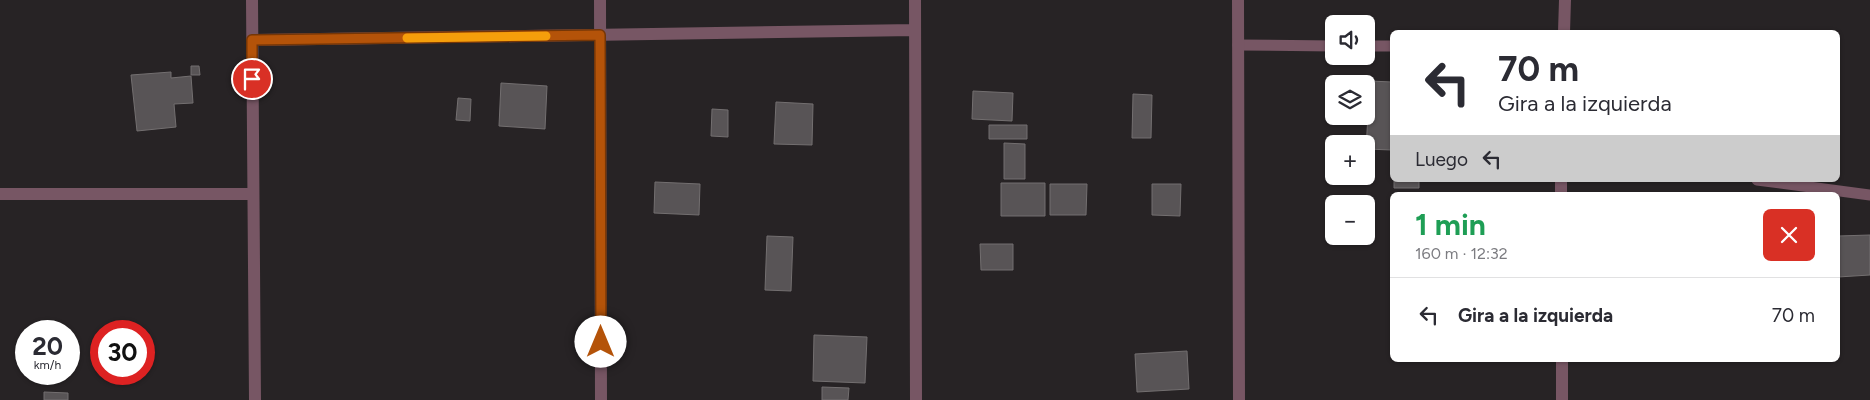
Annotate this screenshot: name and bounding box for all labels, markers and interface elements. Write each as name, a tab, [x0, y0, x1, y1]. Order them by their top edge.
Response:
map controls	[1325, 15, 1375, 245]
button: sound	[1325, 15, 1375, 65]
text: 70 m	[1498, 48, 1579, 90]
icon: left	[1415, 50, 1480, 115]
pin	[231, 58, 273, 100]
icon: arrive	[238, 65, 266, 93]
button: layers	[1325, 75, 1375, 125]
text: Gira a la izquierda	[1498, 90, 1672, 117]
button: +	[1325, 135, 1375, 185]
icon: left	[1478, 145, 1506, 173]
text: Luego	[1415, 148, 1468, 171]
button: −	[1325, 195, 1375, 245]
text: 1 min	[1415, 206, 1486, 243]
button: close	[1763, 209, 1815, 261]
text: 160 m · 12:32	[1415, 244, 1508, 263]
icon: left	[1415, 301, 1443, 329]
text: Gira a la izquierda	[1458, 304, 1613, 327]
text: 70 m	[1772, 304, 1815, 327]
position arrow	[574, 315, 626, 367]
speed limit sign: 30	[90, 320, 155, 385]
text: 20	[32, 331, 63, 361]
text: km/h	[34, 358, 61, 372]

